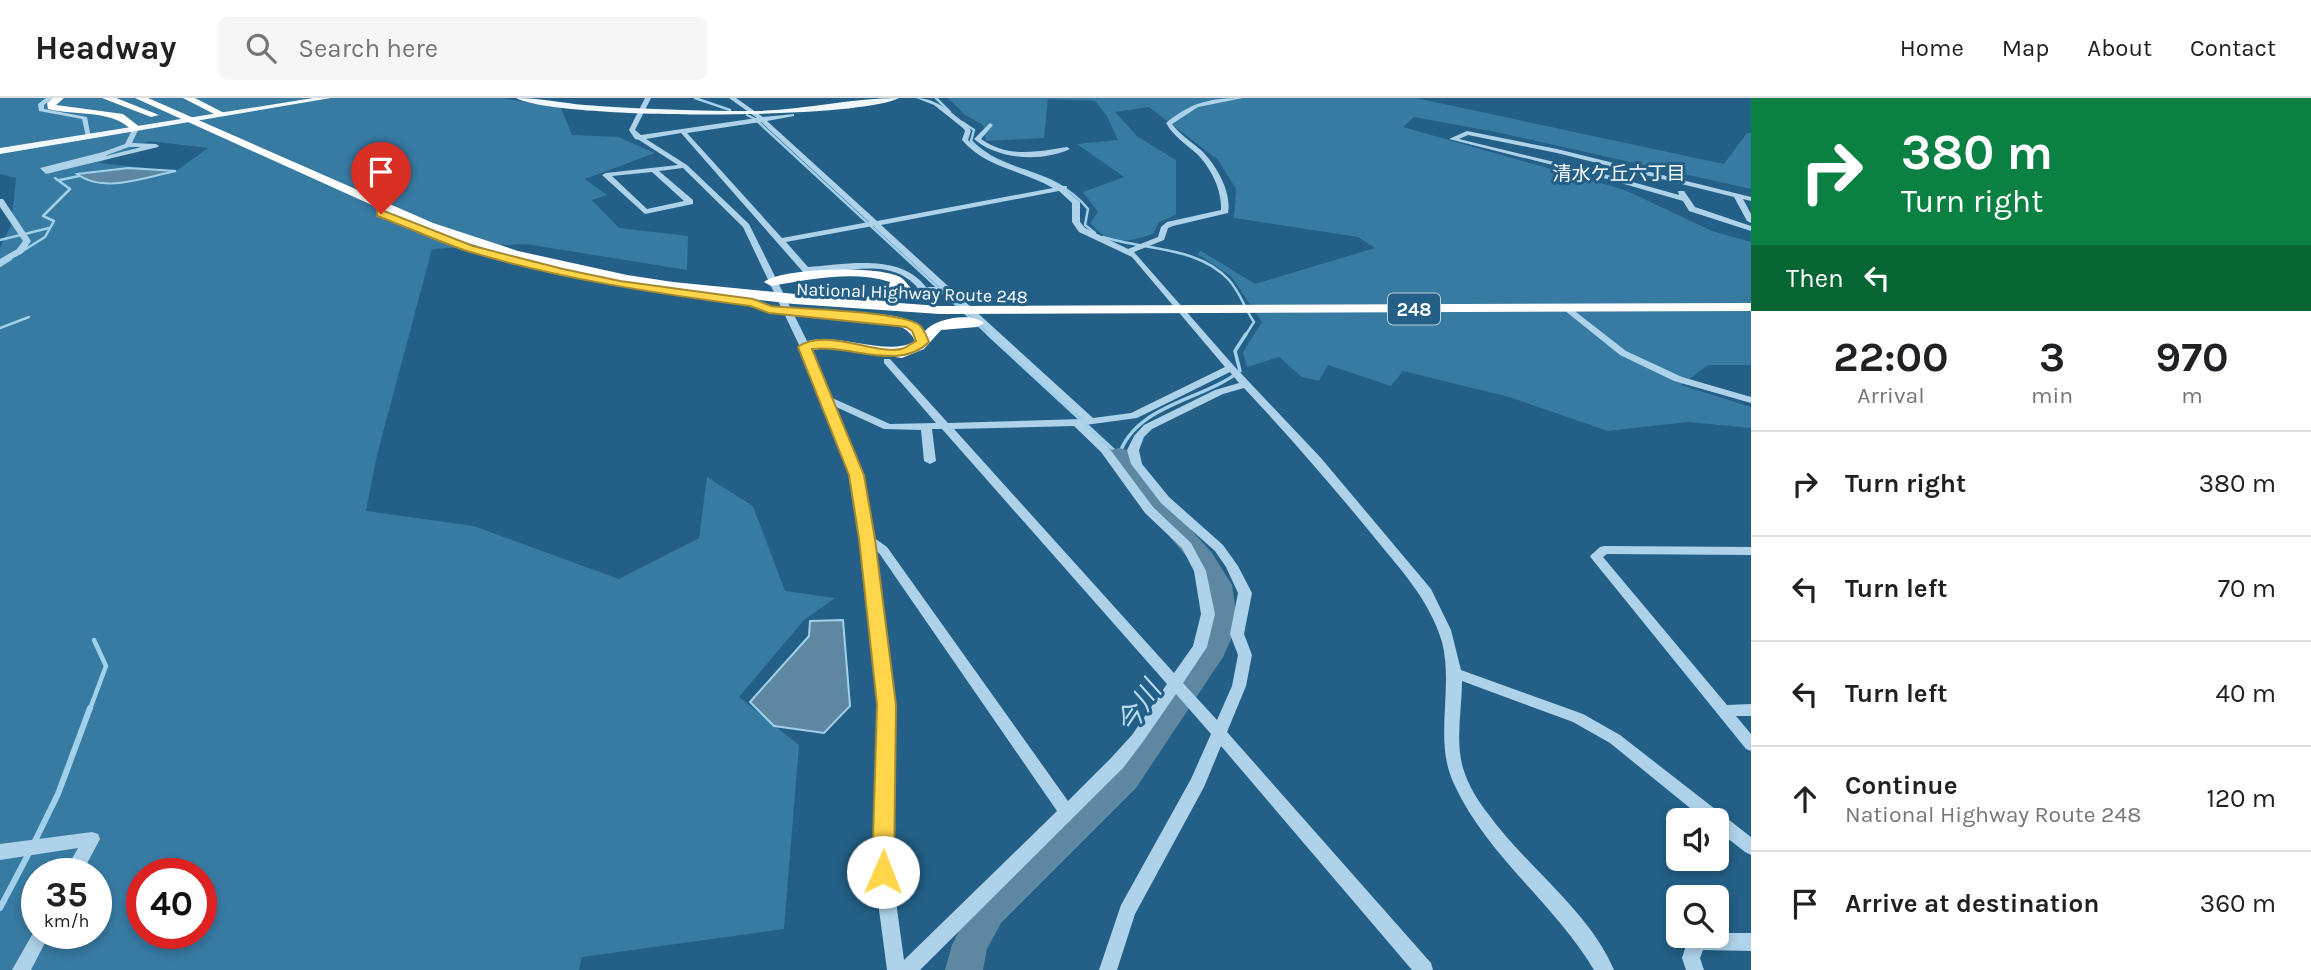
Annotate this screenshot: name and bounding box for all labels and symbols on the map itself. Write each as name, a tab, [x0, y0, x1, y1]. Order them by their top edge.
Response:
pin	[351, 142, 411, 214]
district label: 清水ケ丘六丁目	[1552, 163, 1686, 185]
street label: National Highway Route 248	[796, 278, 1028, 308]
road number: 248	[1388, 294, 1440, 324]
water label: 今川	[1109, 672, 1169, 740]
position arrow	[846, 835, 920, 909]
speed limit sign: 40	[126, 858, 217, 949]

